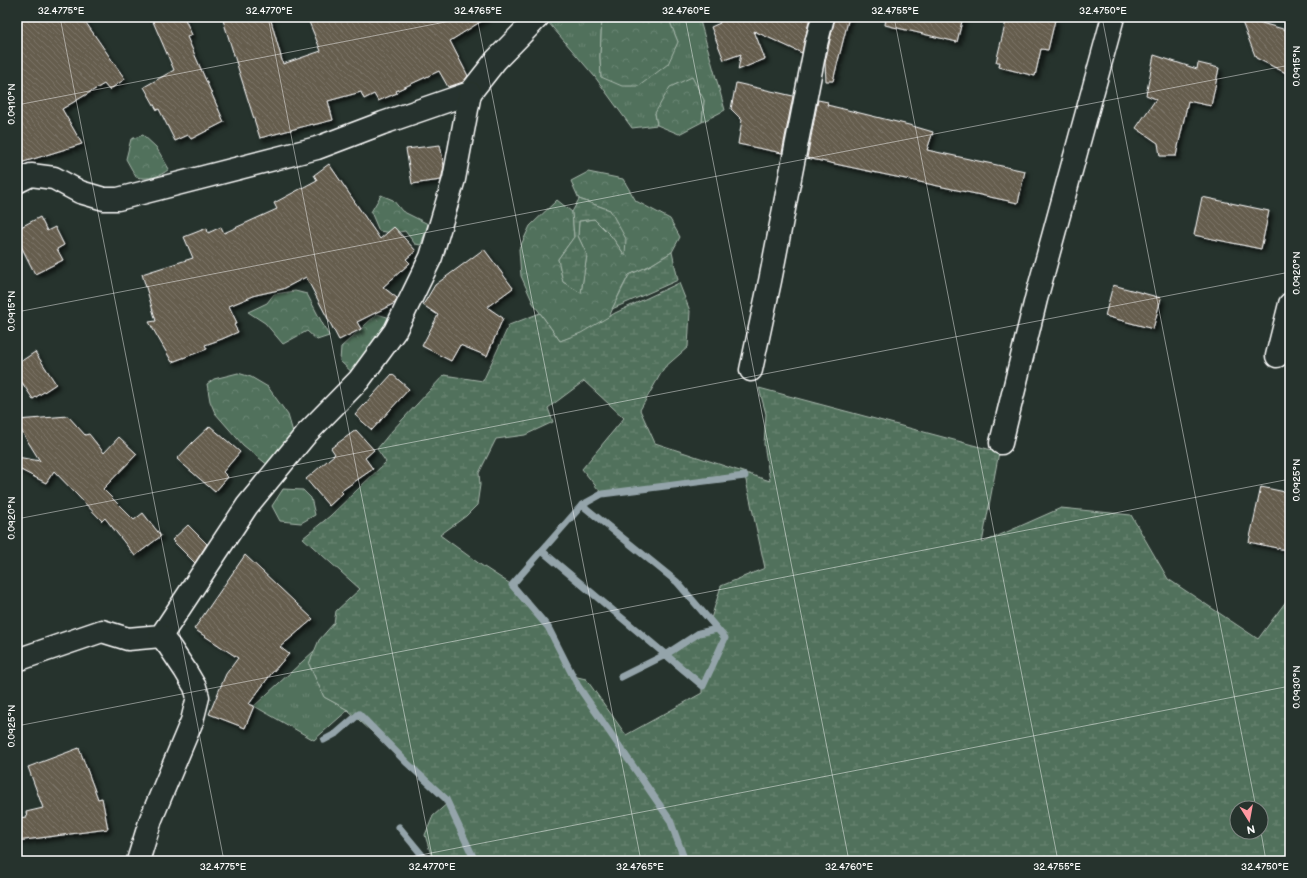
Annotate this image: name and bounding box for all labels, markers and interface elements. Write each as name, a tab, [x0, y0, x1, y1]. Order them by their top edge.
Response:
text: 32.4775°E	[38, 5, 85, 17]
text: 32.4770°E	[246, 5, 293, 17]
text: 32.4765°E	[454, 5, 502, 17]
text: 32.4760°E	[662, 5, 711, 17]
text: 32.4755°E	[871, 5, 919, 17]
text: 32.4750°E	[1079, 5, 1127, 17]
text: 0.0915°N	[1291, 45, 1303, 87]
text: 0.0910°N	[6, 83, 18, 125]
text: 0.0920°N	[1291, 251, 1303, 295]
text: 0.0915°N	[6, 290, 18, 332]
text: 0.0925°N	[1291, 458, 1303, 502]
text: 0.0920°N	[6, 496, 18, 540]
text: 0.0930°N	[1291, 665, 1303, 709]
text: 0.0925°N	[6, 704, 18, 748]
north arrow	[1229, 800, 1269, 840]
text: N	[1246, 822, 1256, 836]
text: 32.4775°E	[200, 861, 247, 873]
text: 32.4770°E	[409, 861, 456, 873]
text: 32.4765°E	[616, 861, 664, 873]
text: 32.4760°E	[825, 861, 874, 873]
text: 32.4755°E	[1033, 861, 1081, 873]
text: 32.4750°E	[1241, 861, 1289, 873]

